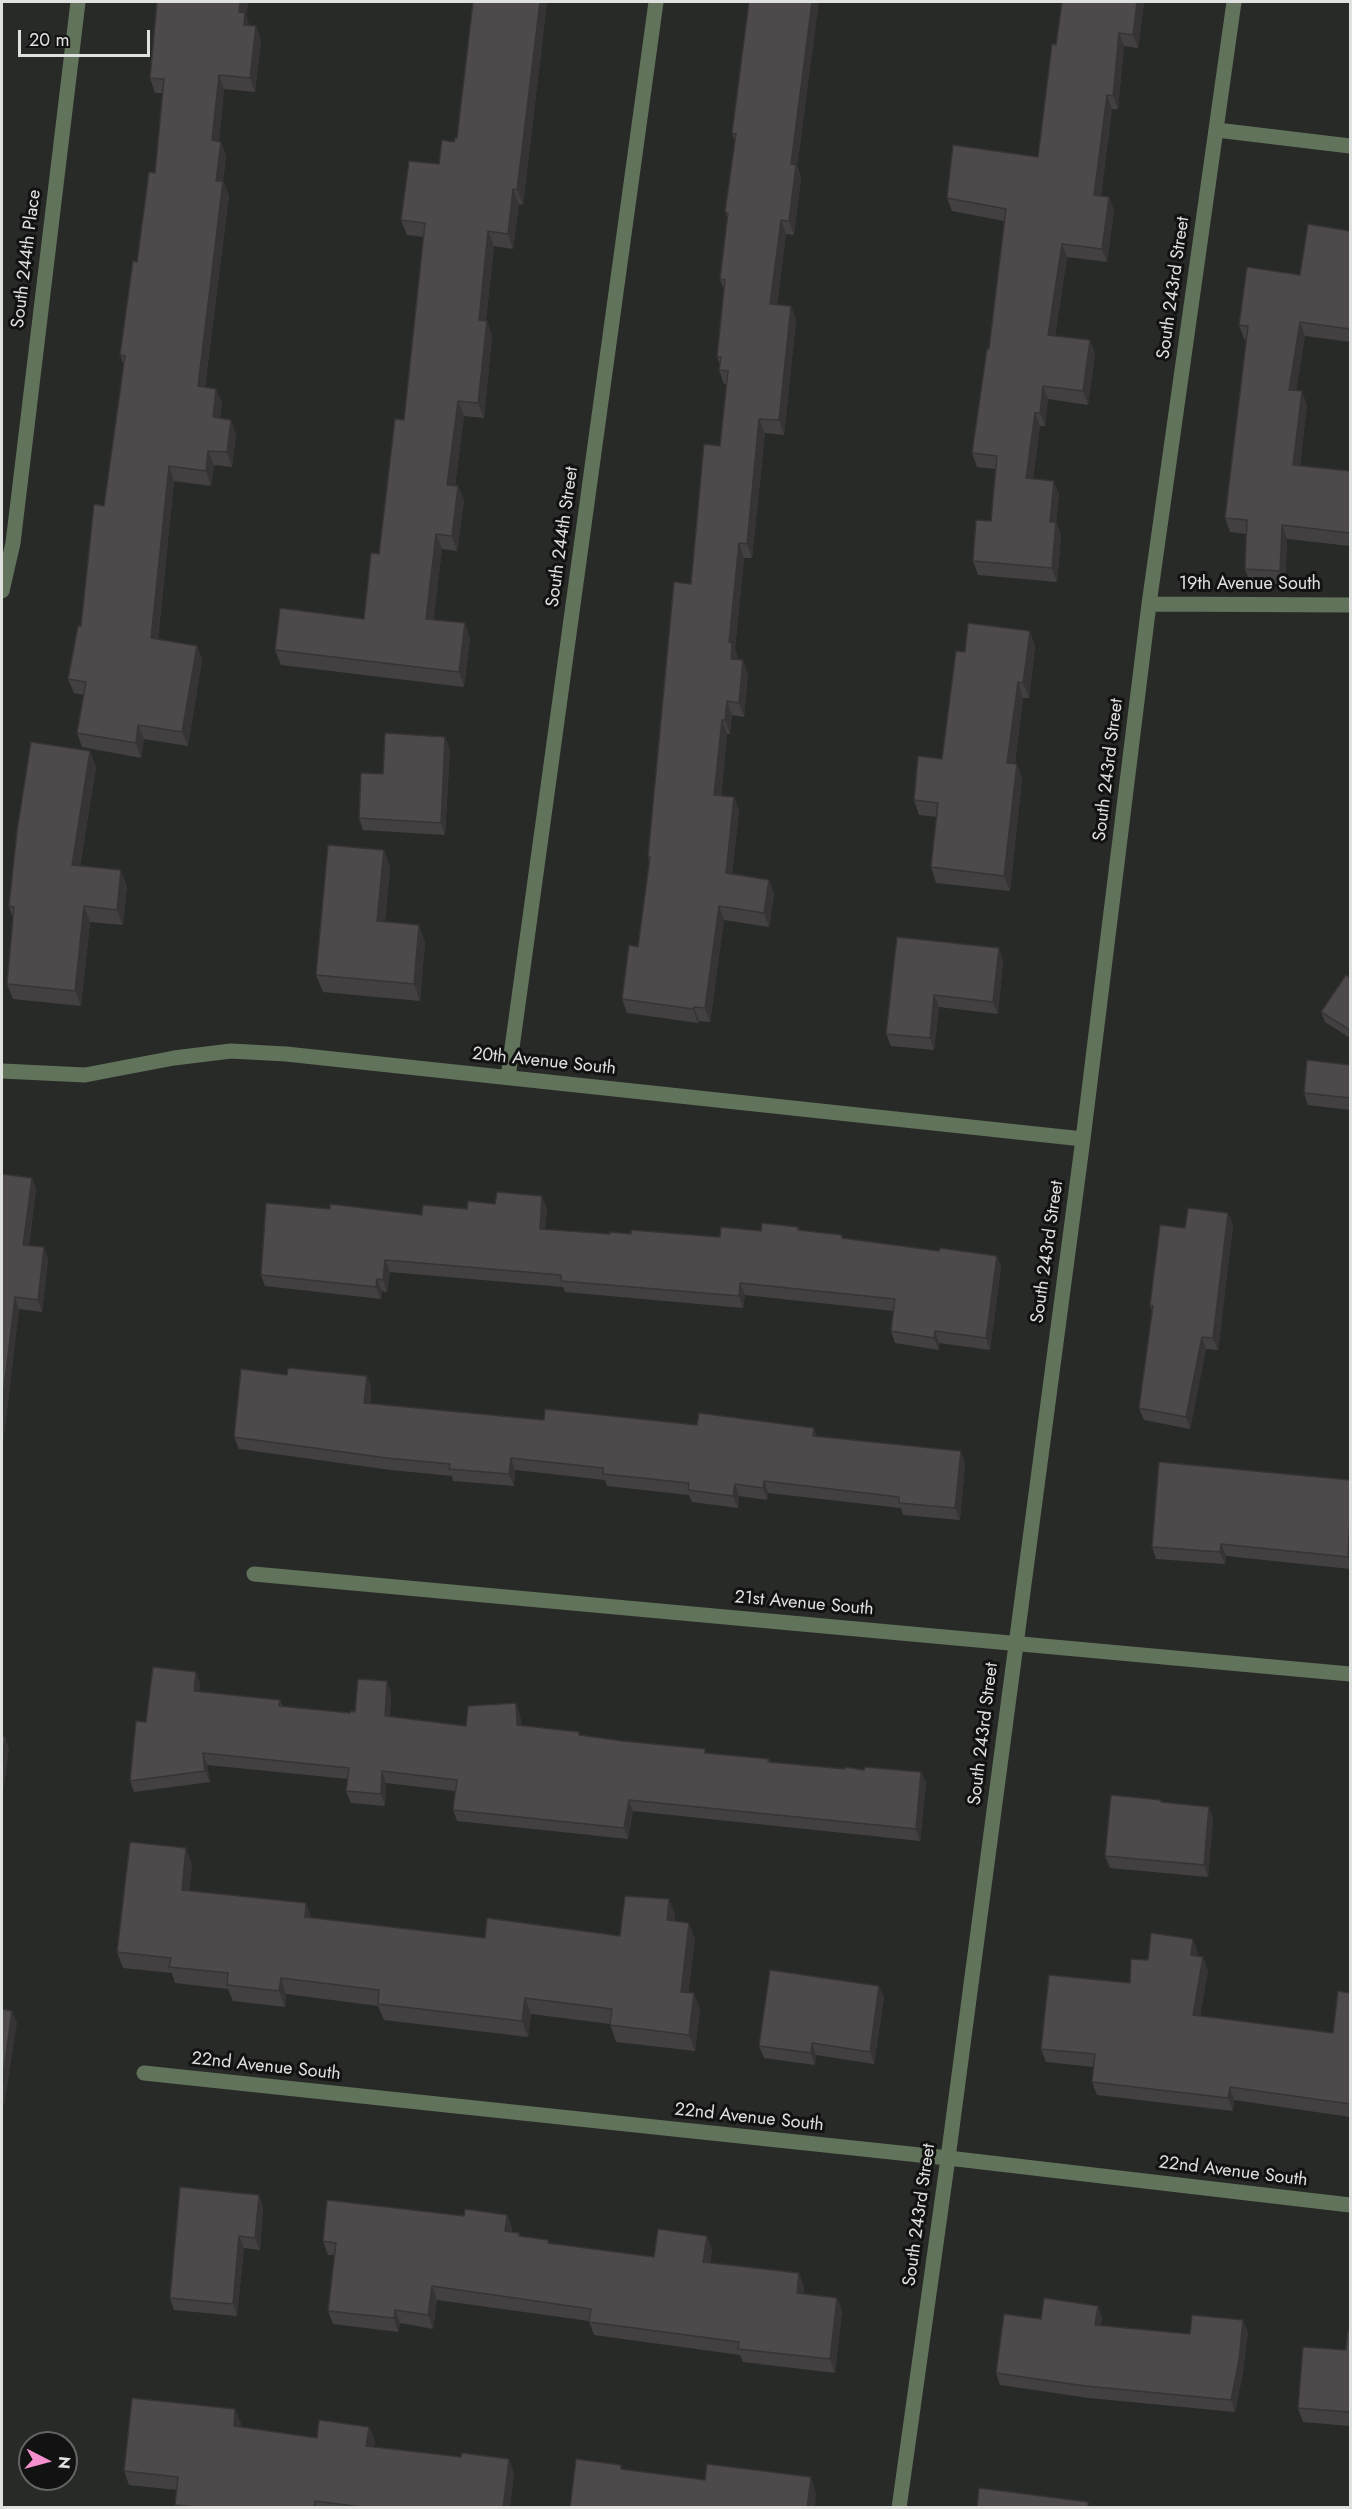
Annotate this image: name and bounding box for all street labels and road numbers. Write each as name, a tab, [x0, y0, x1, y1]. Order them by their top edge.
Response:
street label: South 244th Place	[8, 189, 46, 329]
street label: South 243rd Street	[1153, 215, 1195, 361]
street label: South 244th Street	[542, 465, 584, 609]
street label: 19th Avenue South	[1179, 574, 1321, 596]
street label: South 243rd Street	[1090, 697, 1128, 843]
street label: 20th Avenue South	[471, 1044, 617, 1080]
street label: South 243rd Street	[1027, 1179, 1069, 1325]
street label: 21st Avenue South	[733, 1587, 875, 1621]
street label: South 243rd Street	[965, 1661, 1003, 1807]
street label: 22nd Avenue South	[190, 2048, 342, 2086]
street label: 22nd Avenue South	[673, 2099, 825, 2137]
street label: South 243rd Street	[899, 2142, 941, 2288]
street label: 22nd Avenue South	[1157, 2152, 1309, 2192]

